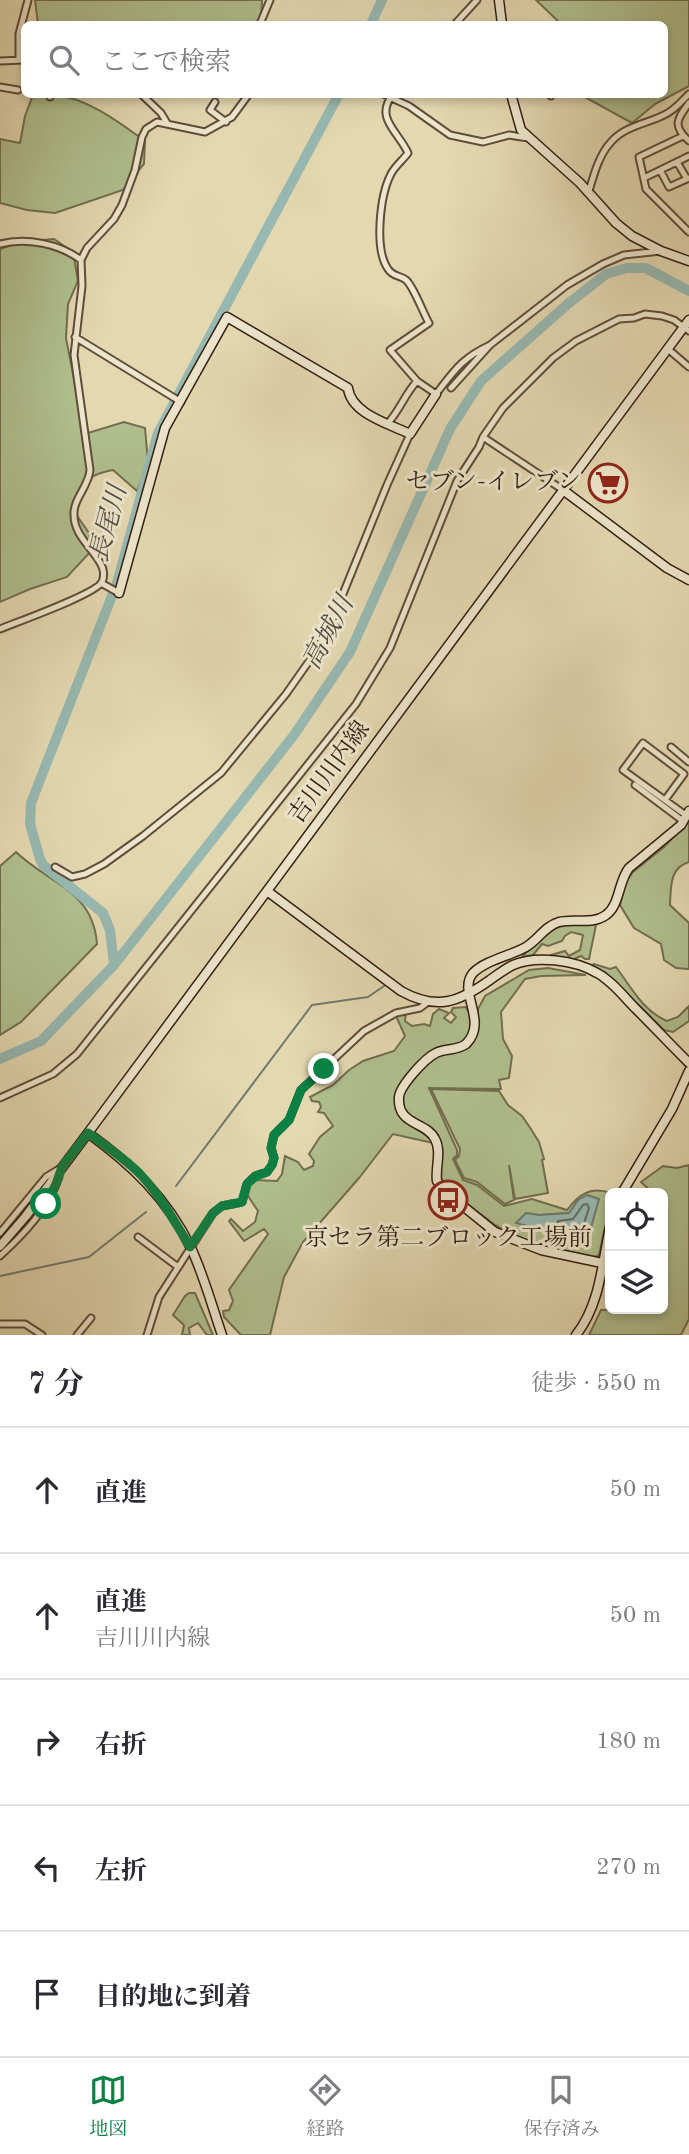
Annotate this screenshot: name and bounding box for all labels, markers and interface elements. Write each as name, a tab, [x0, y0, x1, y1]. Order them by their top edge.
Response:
search box	[21, 21, 668, 98]
icon: search	[45, 41, 83, 79]
text: ここで検索	[101, 50, 231, 76]
supermarket icon: セブン-イレブン	[587, 462, 629, 504]
place label: セブン-イレブン	[406, 469, 581, 495]
water label: 長尾川	[84, 480, 132, 565]
water label: 高城川	[297, 589, 360, 674]
street label: 吉川川内線	[283, 716, 375, 829]
route end	[308, 1053, 339, 1084]
bus stop icon: 京セラ第二ブロック工場前	[427, 1179, 469, 1221]
route start	[30, 1188, 61, 1219]
map controls	[605, 1188, 668, 1314]
button: locate	[605, 1188, 668, 1251]
place label: 京セラ第二ブロック工場前	[304, 1224, 592, 1251]
button: layers	[605, 1251, 668, 1314]
text: 7 分	[28, 1370, 84, 1400]
text: 徒歩 · 550 m	[531, 1372, 661, 1395]
icon: ahead	[28, 1471, 66, 1509]
text: 50 m	[610, 1478, 661, 1501]
text: 直進	[95, 1481, 147, 1507]
text: 直進	[95, 1590, 147, 1616]
icon: ahead	[28, 1597, 66, 1635]
text: 50 m	[610, 1604, 661, 1627]
text: 吉川川内線	[95, 1627, 210, 1650]
icon: right	[28, 1723, 66, 1761]
text: 180 m	[596, 1730, 661, 1753]
text: 右折	[95, 1733, 147, 1759]
icon: left	[28, 1849, 66, 1887]
text: 270 m	[596, 1856, 661, 1879]
text: 左折	[95, 1859, 147, 1885]
icon: arrive	[28, 1975, 66, 2013]
text: 目的地に到着	[95, 1985, 251, 2011]
tab: 地図	[89, 2071, 128, 2142]
tab: 経路	[306, 2071, 345, 2142]
tab: 保存済み	[523, 2071, 600, 2142]

